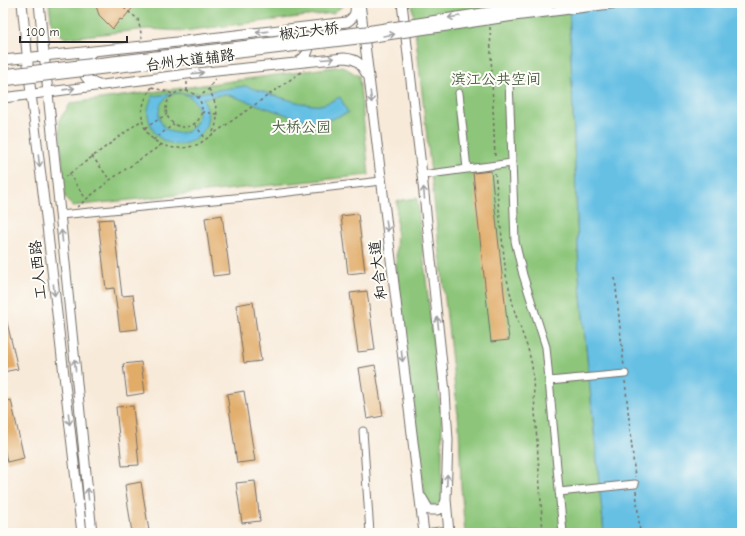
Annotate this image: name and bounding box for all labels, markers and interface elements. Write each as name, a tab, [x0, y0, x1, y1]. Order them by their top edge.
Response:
one-way arrow	[448, 13, 461, 21]
scale bar	[20, 18, 127, 44]
street label: 椒江大桥	[278, 18, 340, 44]
text: 100 m	[26, 25, 59, 39]
one-way arrow	[256, 29, 269, 36]
one-way arrow	[382, 31, 395, 39]
street label: 台州大道辅路	[144, 46, 236, 74]
one-way arrow	[321, 56, 334, 63]
one-way arrow	[191, 69, 204, 76]
park label: 滨江公共空间	[451, 70, 541, 88]
one-way arrow	[63, 85, 76, 93]
one-way arrow	[368, 90, 375, 103]
park label: 大桥公园	[271, 118, 331, 136]
one-way arrow	[35, 154, 43, 167]
one-way arrow	[421, 187, 428, 200]
one-way arrow	[383, 220, 390, 233]
one-way arrow	[58, 229, 65, 242]
street label: 工人西路	[26, 239, 50, 301]
street label: 和合大道	[365, 239, 391, 301]
one-way arrow	[50, 283, 58, 296]
one-way arrow	[434, 317, 441, 330]
one-way arrow	[398, 349, 406, 362]
one-way arrow	[71, 359, 78, 372]
one-way arrow	[65, 412, 73, 425]
one-way arrow	[443, 474, 450, 487]
one-way arrow	[84, 488, 91, 501]

